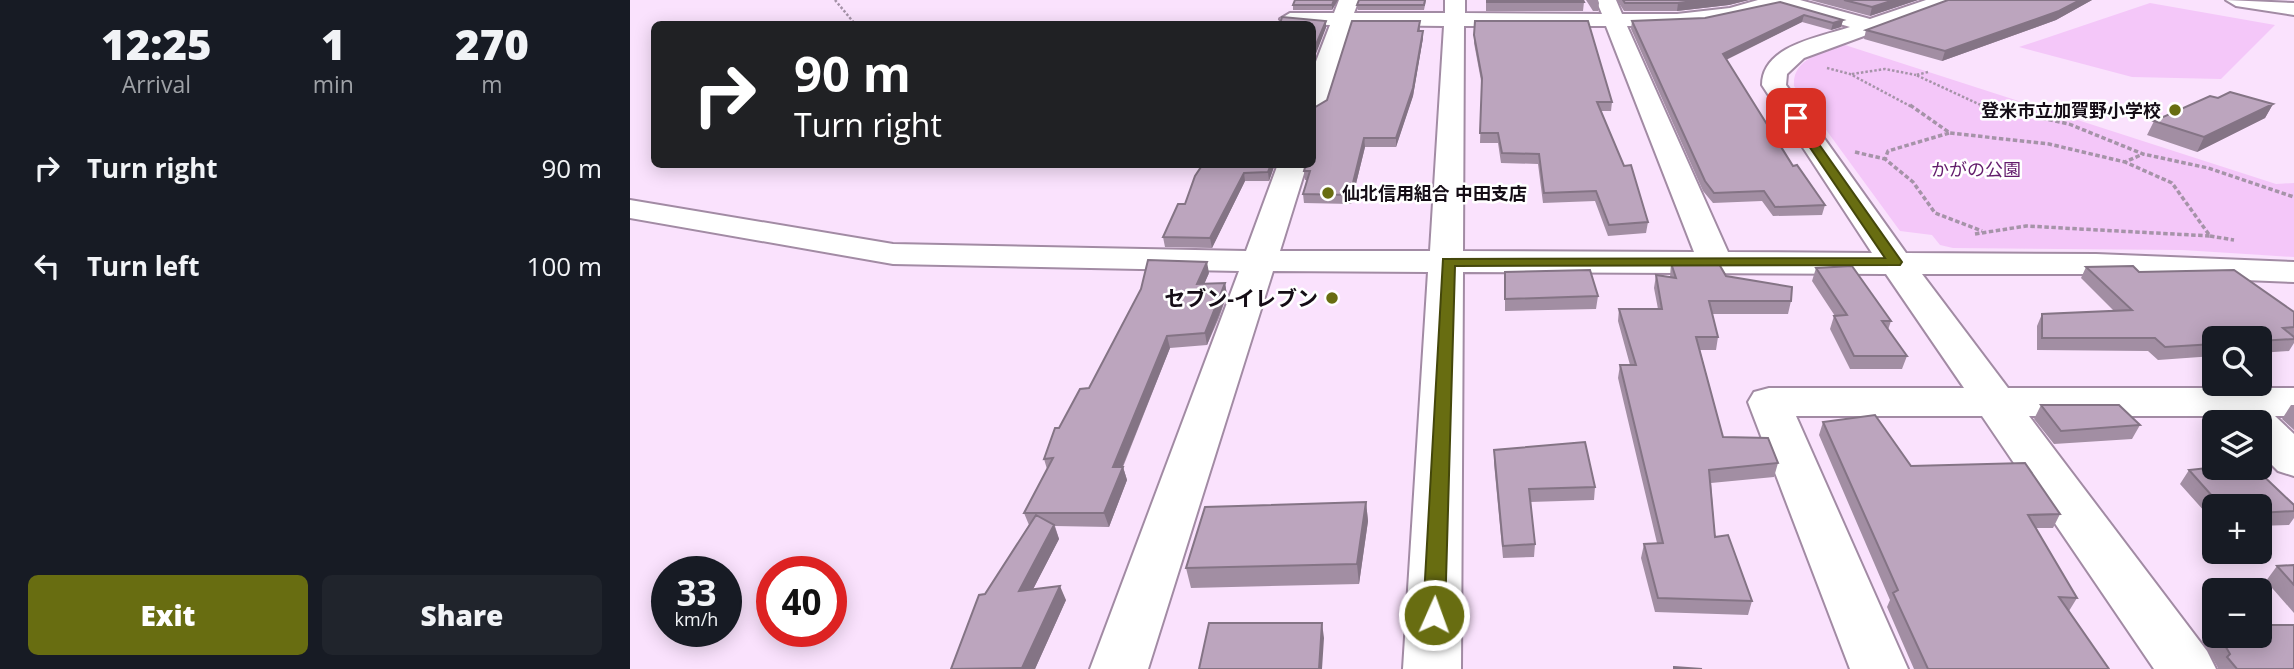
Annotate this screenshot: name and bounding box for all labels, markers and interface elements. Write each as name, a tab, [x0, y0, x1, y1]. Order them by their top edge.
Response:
text: 12:25	[101, 15, 212, 72]
text: 1	[321, 15, 346, 72]
text: 270	[455, 15, 529, 72]
text: 90 m	[794, 40, 911, 106]
icon: right	[679, 49, 770, 140]
text: Arrival	[122, 68, 191, 100]
text: min	[313, 68, 354, 100]
text: m	[481, 68, 503, 100]
pin	[1766, 88, 1826, 148]
place label: 登米市立加賀野小学校	[1981, 98, 2161, 122]
icon: arrive	[1777, 99, 1815, 137]
marker: 登米市立加賀野小学校	[2167, 102, 2183, 118]
text: Turn right	[794, 103, 942, 146]
icon: right	[28, 149, 66, 187]
text: Turn right	[87, 150, 218, 186]
text: 90 m	[541, 150, 602, 186]
park label: かがの公園	[1931, 157, 2021, 181]
place label: 仙北信用組合 中田支店	[1342, 181, 1527, 205]
marker: 仙北信用組合 中田支店	[1320, 185, 1336, 201]
icon: left	[28, 247, 66, 285]
text: Turn left	[87, 248, 199, 284]
text: 100 m	[527, 248, 602, 284]
place label: セブン-イレブン	[1164, 284, 1318, 312]
marker: セブン-イレブン	[1324, 290, 1340, 306]
map controls	[2202, 326, 2272, 648]
button: search	[2202, 326, 2272, 396]
button: layers	[2202, 410, 2272, 480]
button: +	[2202, 494, 2272, 564]
speed limit sign: 40	[756, 556, 847, 647]
text: 33	[676, 569, 717, 616]
button: Exit	[28, 575, 308, 655]
button: Share	[322, 575, 602, 655]
position arrow	[1397, 578, 1471, 652]
button: −	[2202, 578, 2272, 648]
text: km/h	[675, 607, 718, 631]

